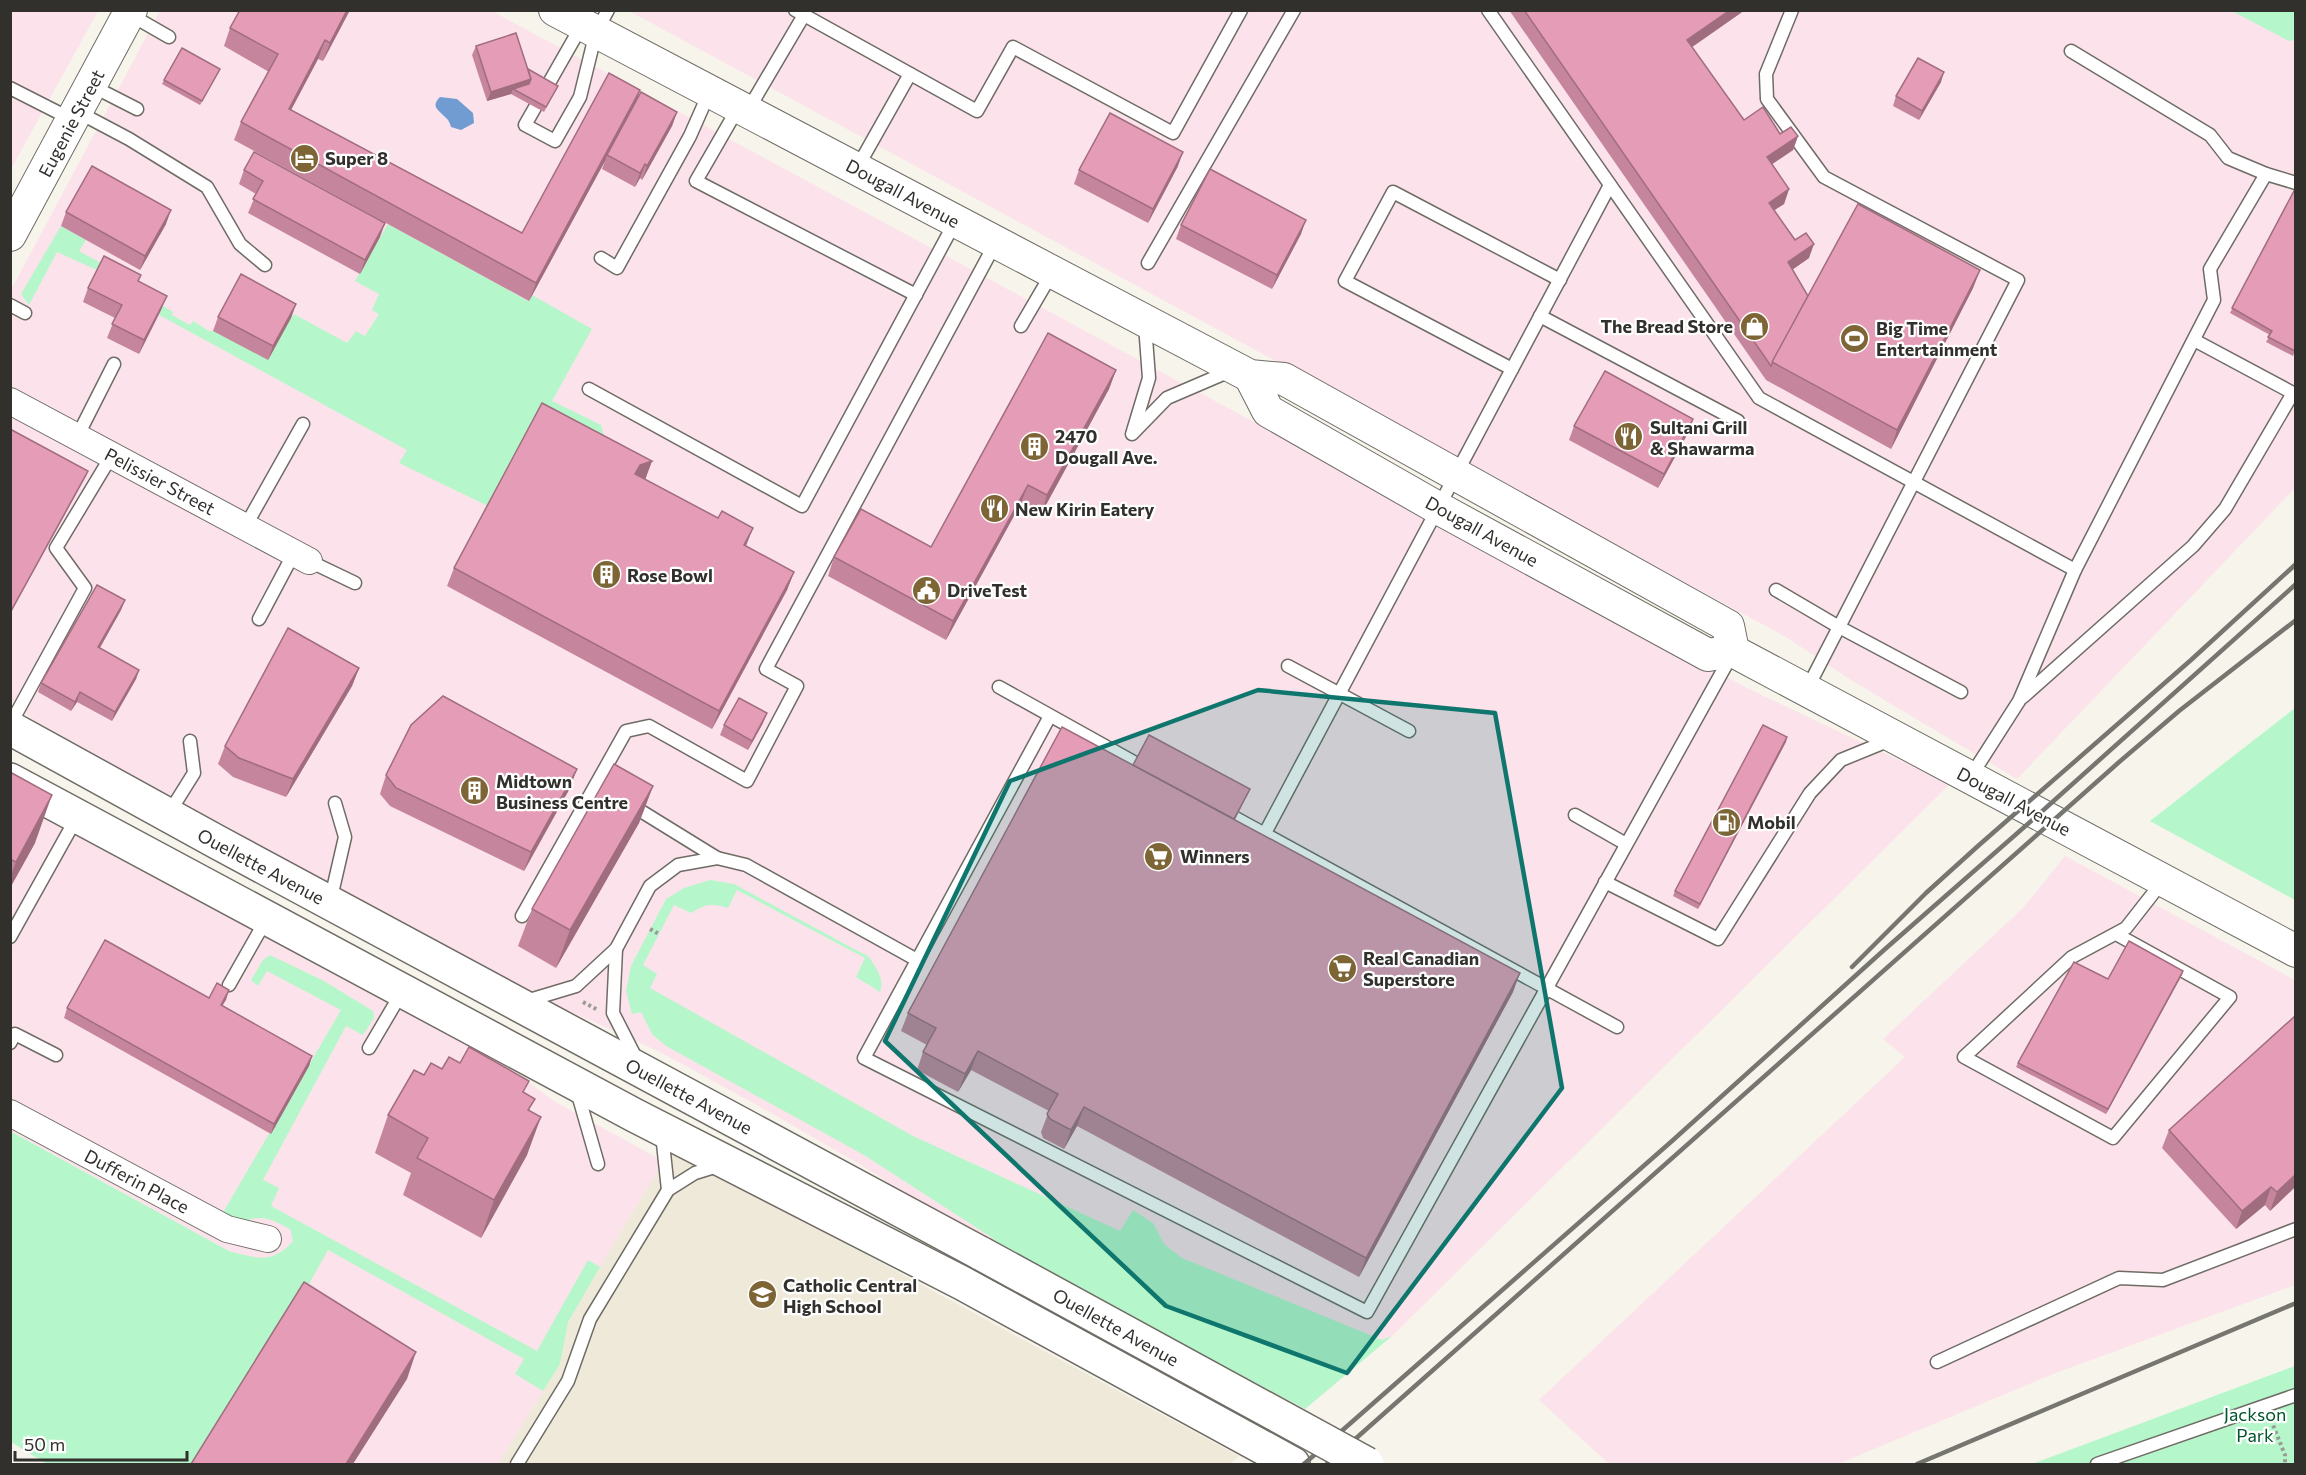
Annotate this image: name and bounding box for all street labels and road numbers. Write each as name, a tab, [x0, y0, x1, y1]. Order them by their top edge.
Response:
street label: Eugenie Street	[33, 65, 109, 181]
street label: Dougall Avenue	[842, 154, 964, 232]
street label: Pelissier Street	[101, 443, 219, 519]
street label: Dougall Avenue	[1422, 491, 1542, 571]
street label: Dougall Avenue	[1953, 762, 2075, 840]
street label: Ouellette Avenue	[194, 823, 328, 909]
street label: Ouellette Avenue	[622, 1053, 756, 1139]
street label: Dufferin Place	[81, 1144, 193, 1218]
street label: Ouellette Avenue	[1049, 1283, 1183, 1371]

